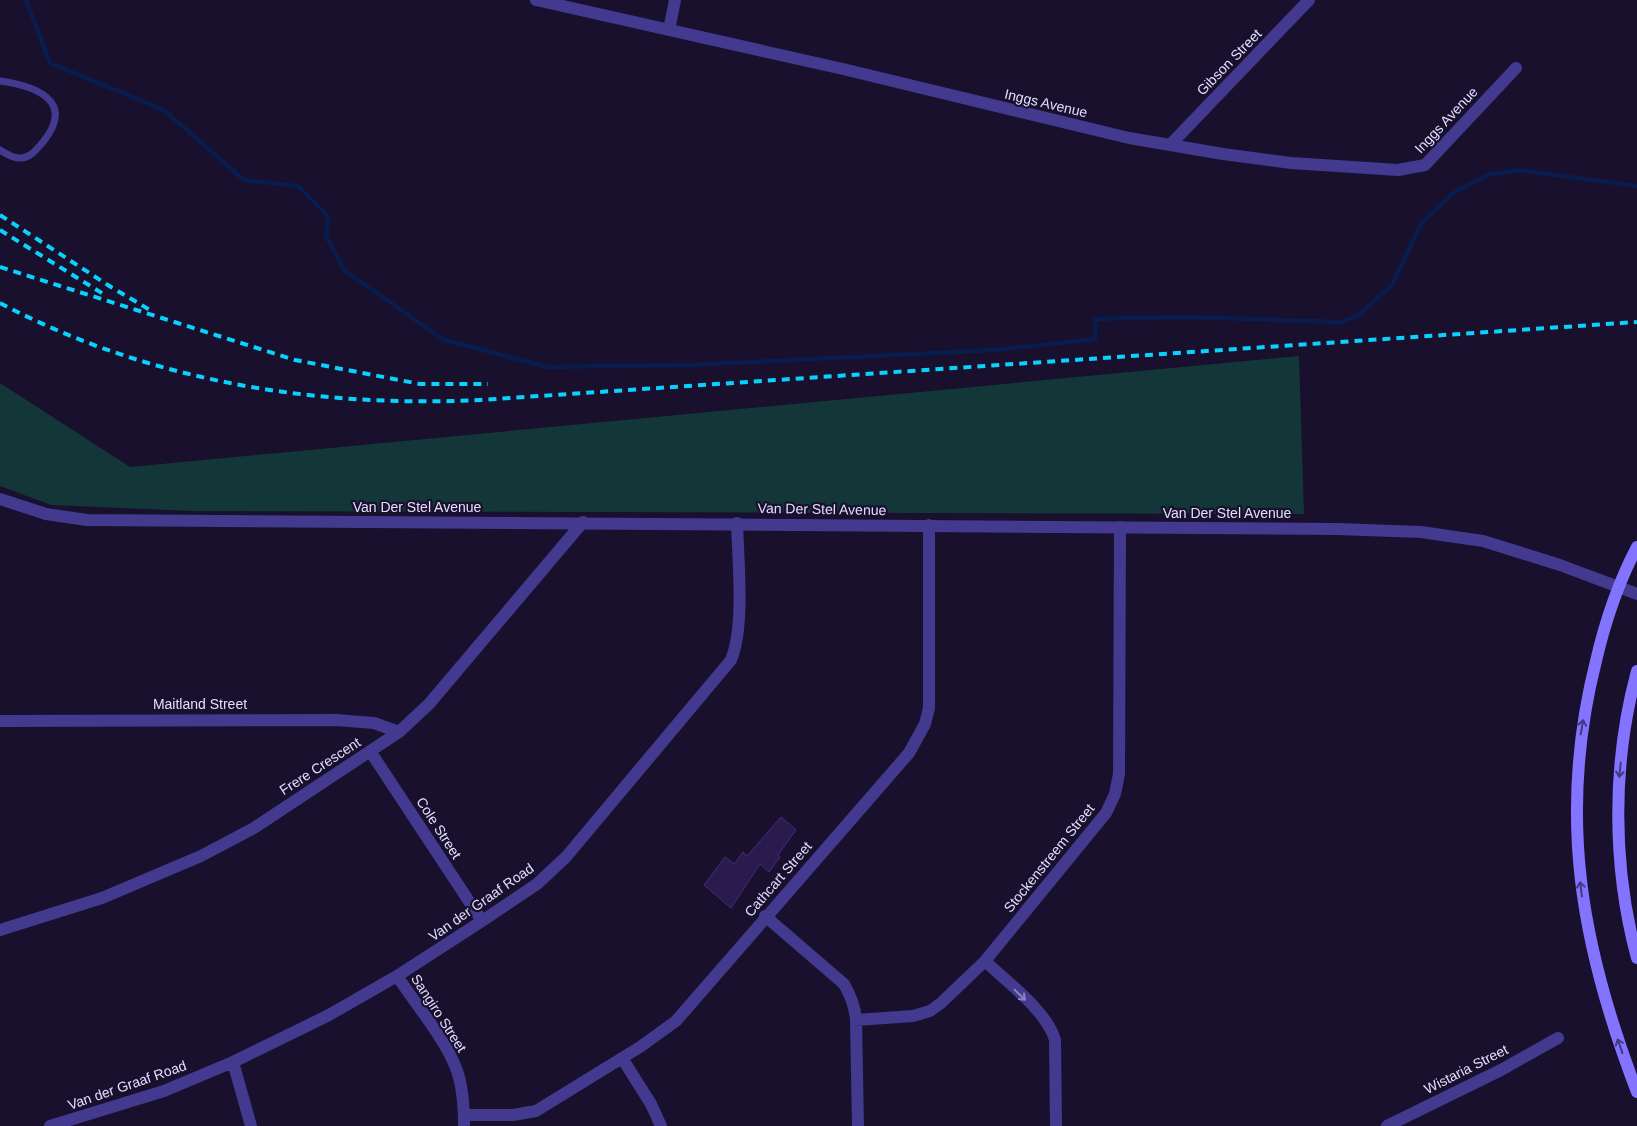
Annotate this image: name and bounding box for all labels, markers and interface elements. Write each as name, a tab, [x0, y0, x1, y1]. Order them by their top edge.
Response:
street label: Gibson Street	[1194, 26, 1265, 98]
street label: Inggs Avenue	[1411, 83, 1481, 156]
street label: Inggs Avenue	[1003, 86, 1089, 120]
street label: Van Der Stel Avenue	[353, 499, 482, 515]
street label: Van Der Stel Avenue	[758, 500, 887, 518]
street label: Van Der Stel Avenue	[1163, 505, 1292, 521]
street label: Maitland Street	[153, 696, 247, 712]
one-way arrow	[1578, 719, 1588, 735]
street label: Frere Crescent	[276, 734, 364, 798]
one-way arrow	[1615, 762, 1625, 778]
street label: Cole Street	[413, 794, 465, 862]
street label: Stockenstreem Street	[1000, 801, 1098, 915]
street label: Cathcart Street	[741, 838, 815, 920]
street label: Van der Graaf Road	[426, 860, 536, 944]
one-way arrow	[1575, 881, 1585, 897]
street label: Sangiro Street	[408, 971, 470, 1055]
one-way arrow	[1014, 989, 1026, 1001]
one-way arrow	[1615, 1038, 1625, 1054]
street label: Wistaria Street	[1421, 1041, 1511, 1097]
street label: Van der Graaf Road	[66, 1057, 188, 1113]

